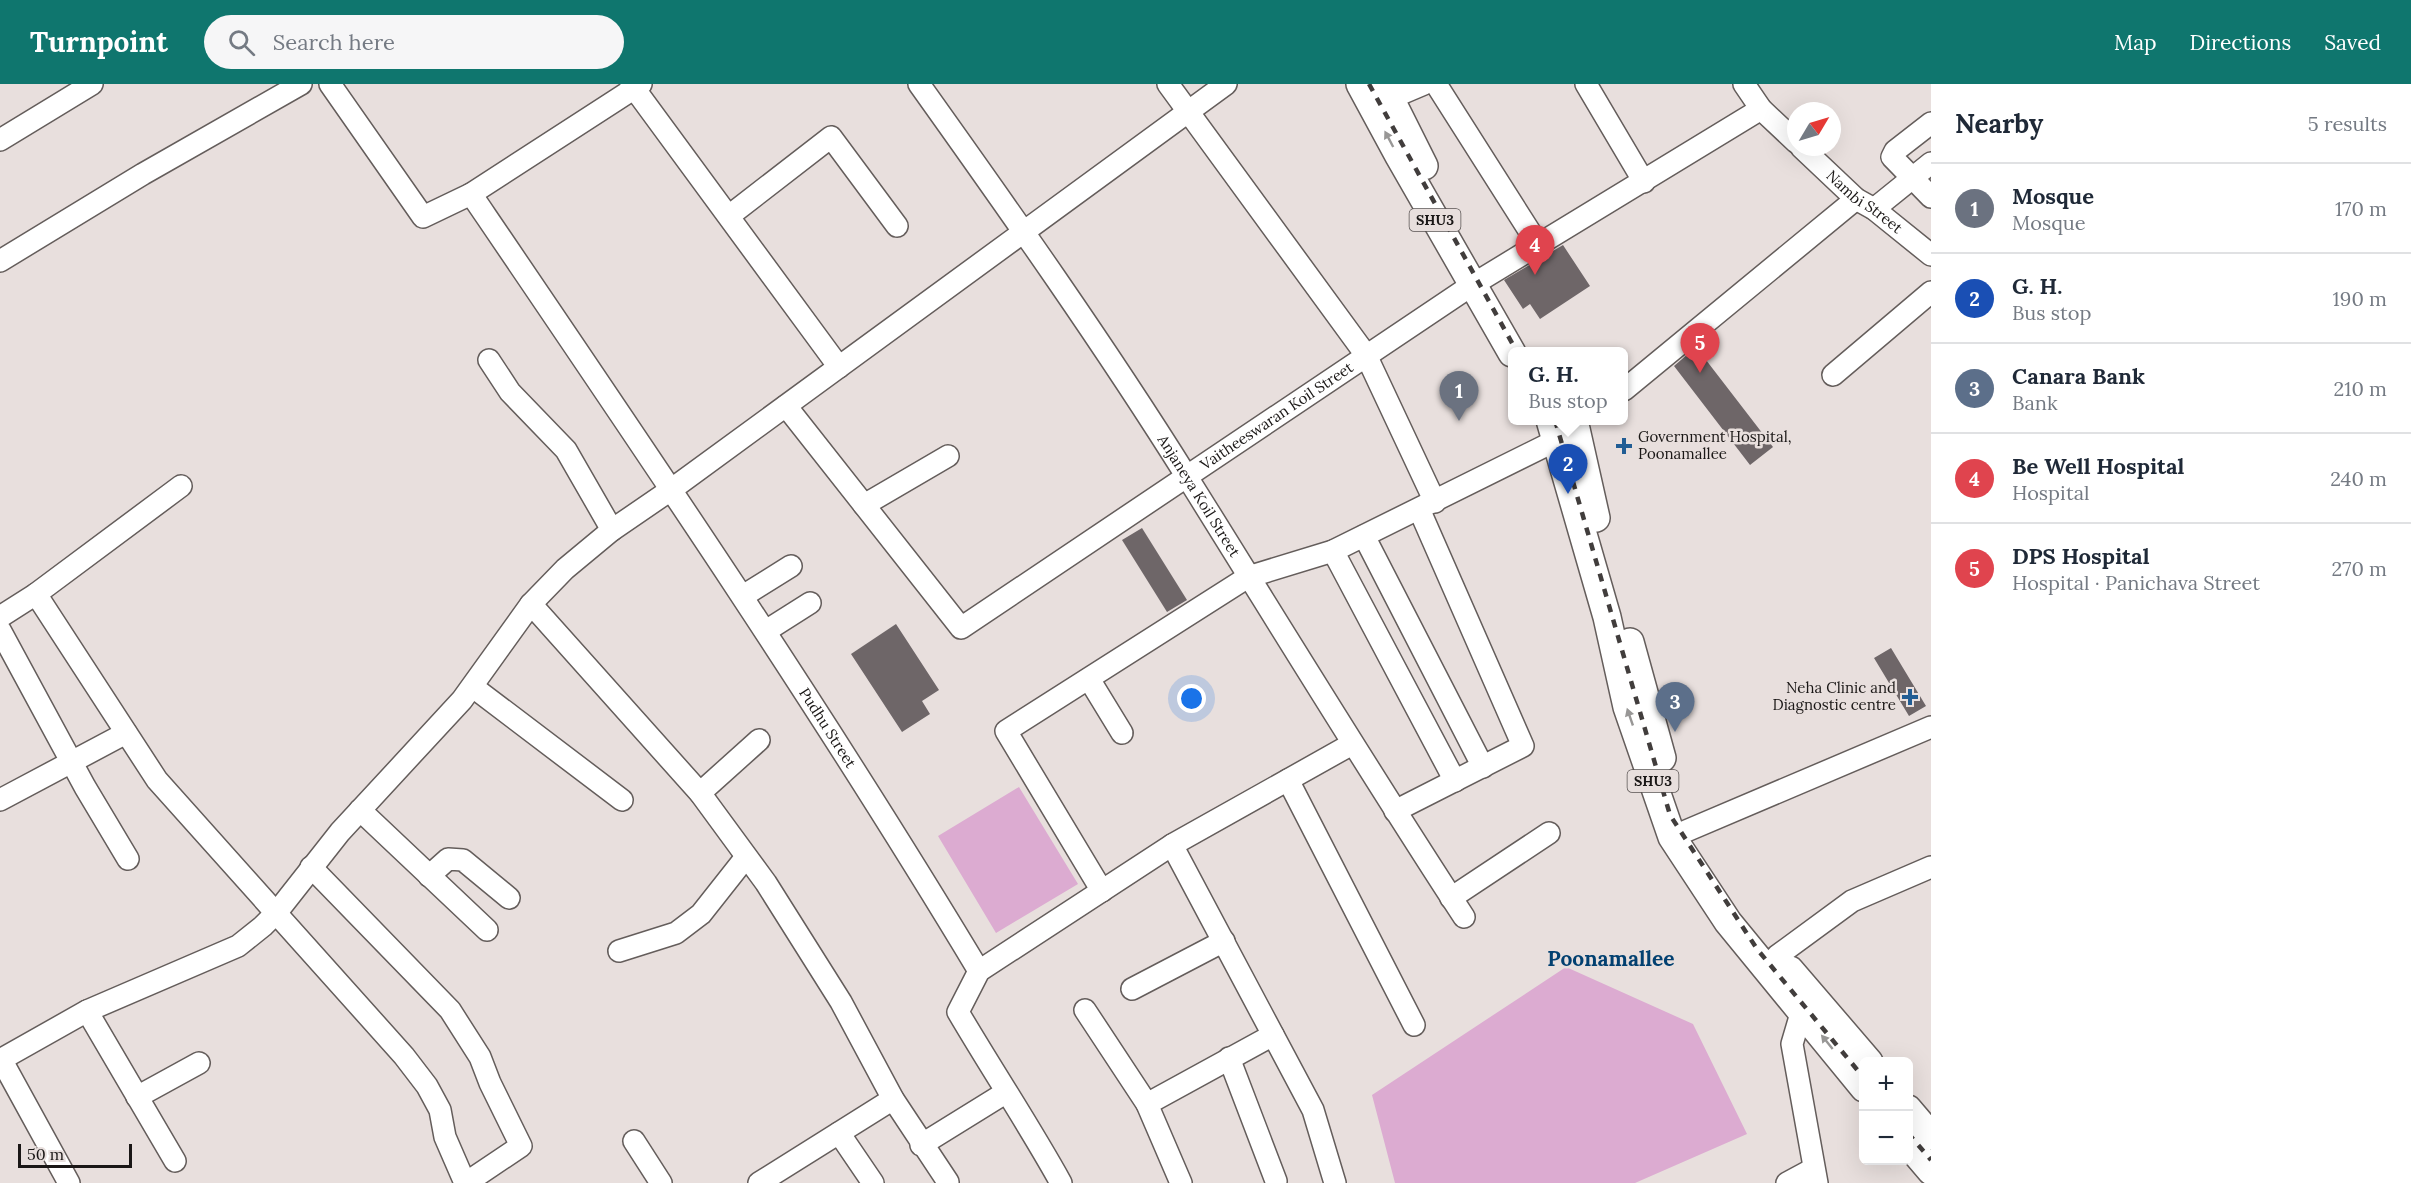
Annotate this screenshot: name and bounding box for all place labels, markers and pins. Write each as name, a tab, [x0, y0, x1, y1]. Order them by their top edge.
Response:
pin: 4	[1516, 226, 1555, 275]
pin: 5	[1680, 324, 1720, 373]
pin: 1	[1440, 372, 1478, 421]
place label: Government Hospital, Poonamallee	[1638, 427, 1792, 463]
marker: Government Hospital, Poonamallee	[1615, 437, 1633, 455]
pin: 2	[1548, 444, 1588, 494]
place label: Neha Clinic and Diagnostic centre	[1772, 678, 1896, 714]
pin: 3	[1656, 682, 1694, 732]
marker: Neha Clinic and Diagnostic centre	[1901, 688, 1919, 706]

